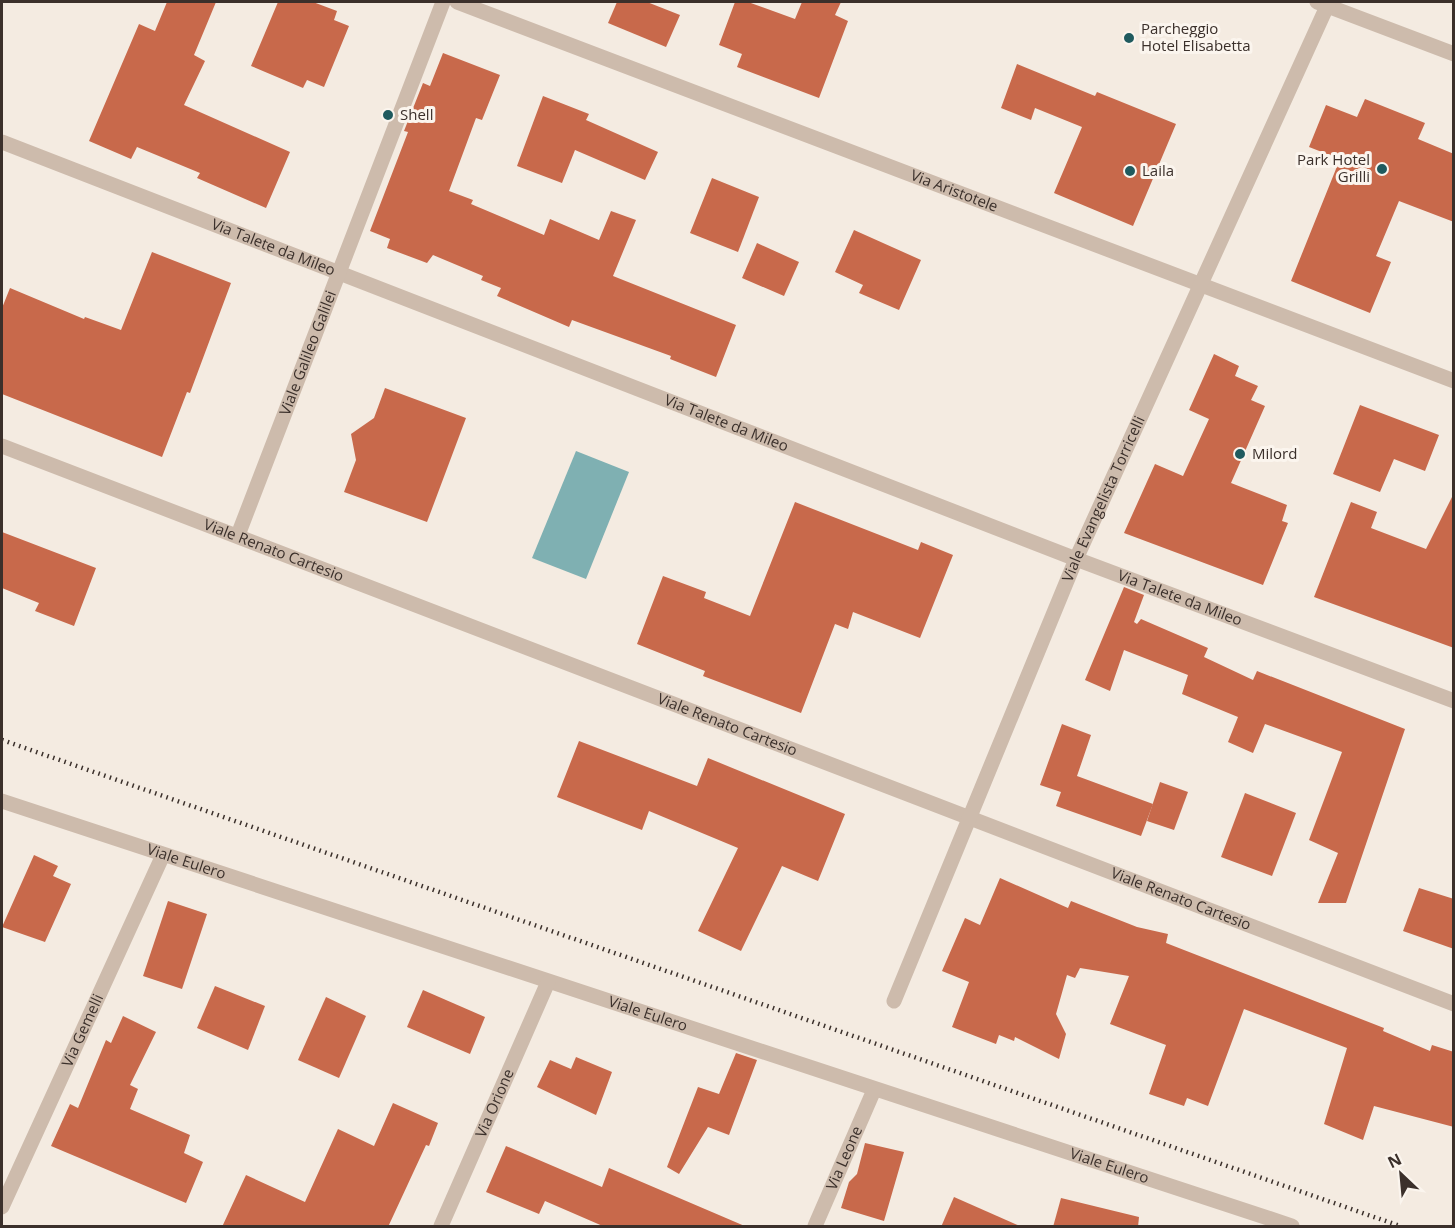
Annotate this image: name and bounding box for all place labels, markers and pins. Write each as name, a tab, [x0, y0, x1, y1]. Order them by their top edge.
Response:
place label: Parcheggio Hotel Elisabetta	[1141, 18, 1251, 55]
marker: Parcheggio Hotel Elisabetta	[1122, 31, 1136, 45]
place label: Shell	[400, 104, 433, 124]
marker: Shell	[381, 108, 395, 122]
place label: Park Hotel Grilli	[1297, 149, 1370, 186]
place label: Laila	[1142, 160, 1174, 180]
marker: Park Hotel Grilli	[1375, 162, 1389, 176]
marker: Laila	[1123, 164, 1137, 178]
place label: Milord	[1252, 443, 1297, 463]
marker: Milord	[1233, 447, 1247, 461]

